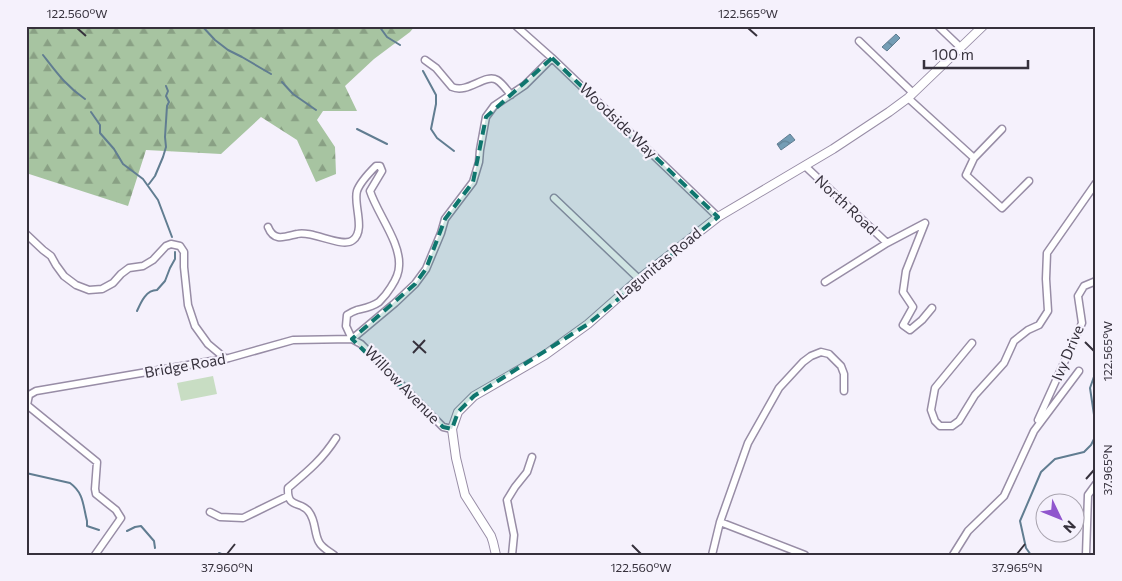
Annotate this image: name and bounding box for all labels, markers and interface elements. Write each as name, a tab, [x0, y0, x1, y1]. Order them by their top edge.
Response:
text: 122.560°W	[46, 6, 108, 20]
text: 122.565°W	[718, 6, 778, 20]
scale bar	[924, 38, 1028, 70]
text: 100 m	[932, 45, 974, 63]
street label: Woodside Way	[576, 79, 661, 162]
street label: North Road	[812, 171, 882, 238]
street label: Lagunitas Road	[612, 223, 704, 303]
text: 122.565°W	[1100, 321, 1114, 381]
street label: Ivy Drive	[1047, 322, 1087, 383]
street label: Willow Avenue	[361, 342, 444, 427]
street label: Bridge Road	[143, 349, 227, 381]
text: 37.965°N	[1100, 444, 1114, 496]
north arrow	[1034, 494, 1084, 544]
text: N	[1060, 518, 1080, 537]
text: 37.960°N	[201, 560, 253, 574]
text: 122.560°W	[610, 560, 672, 574]
text: 37.965°N	[991, 560, 1043, 574]

